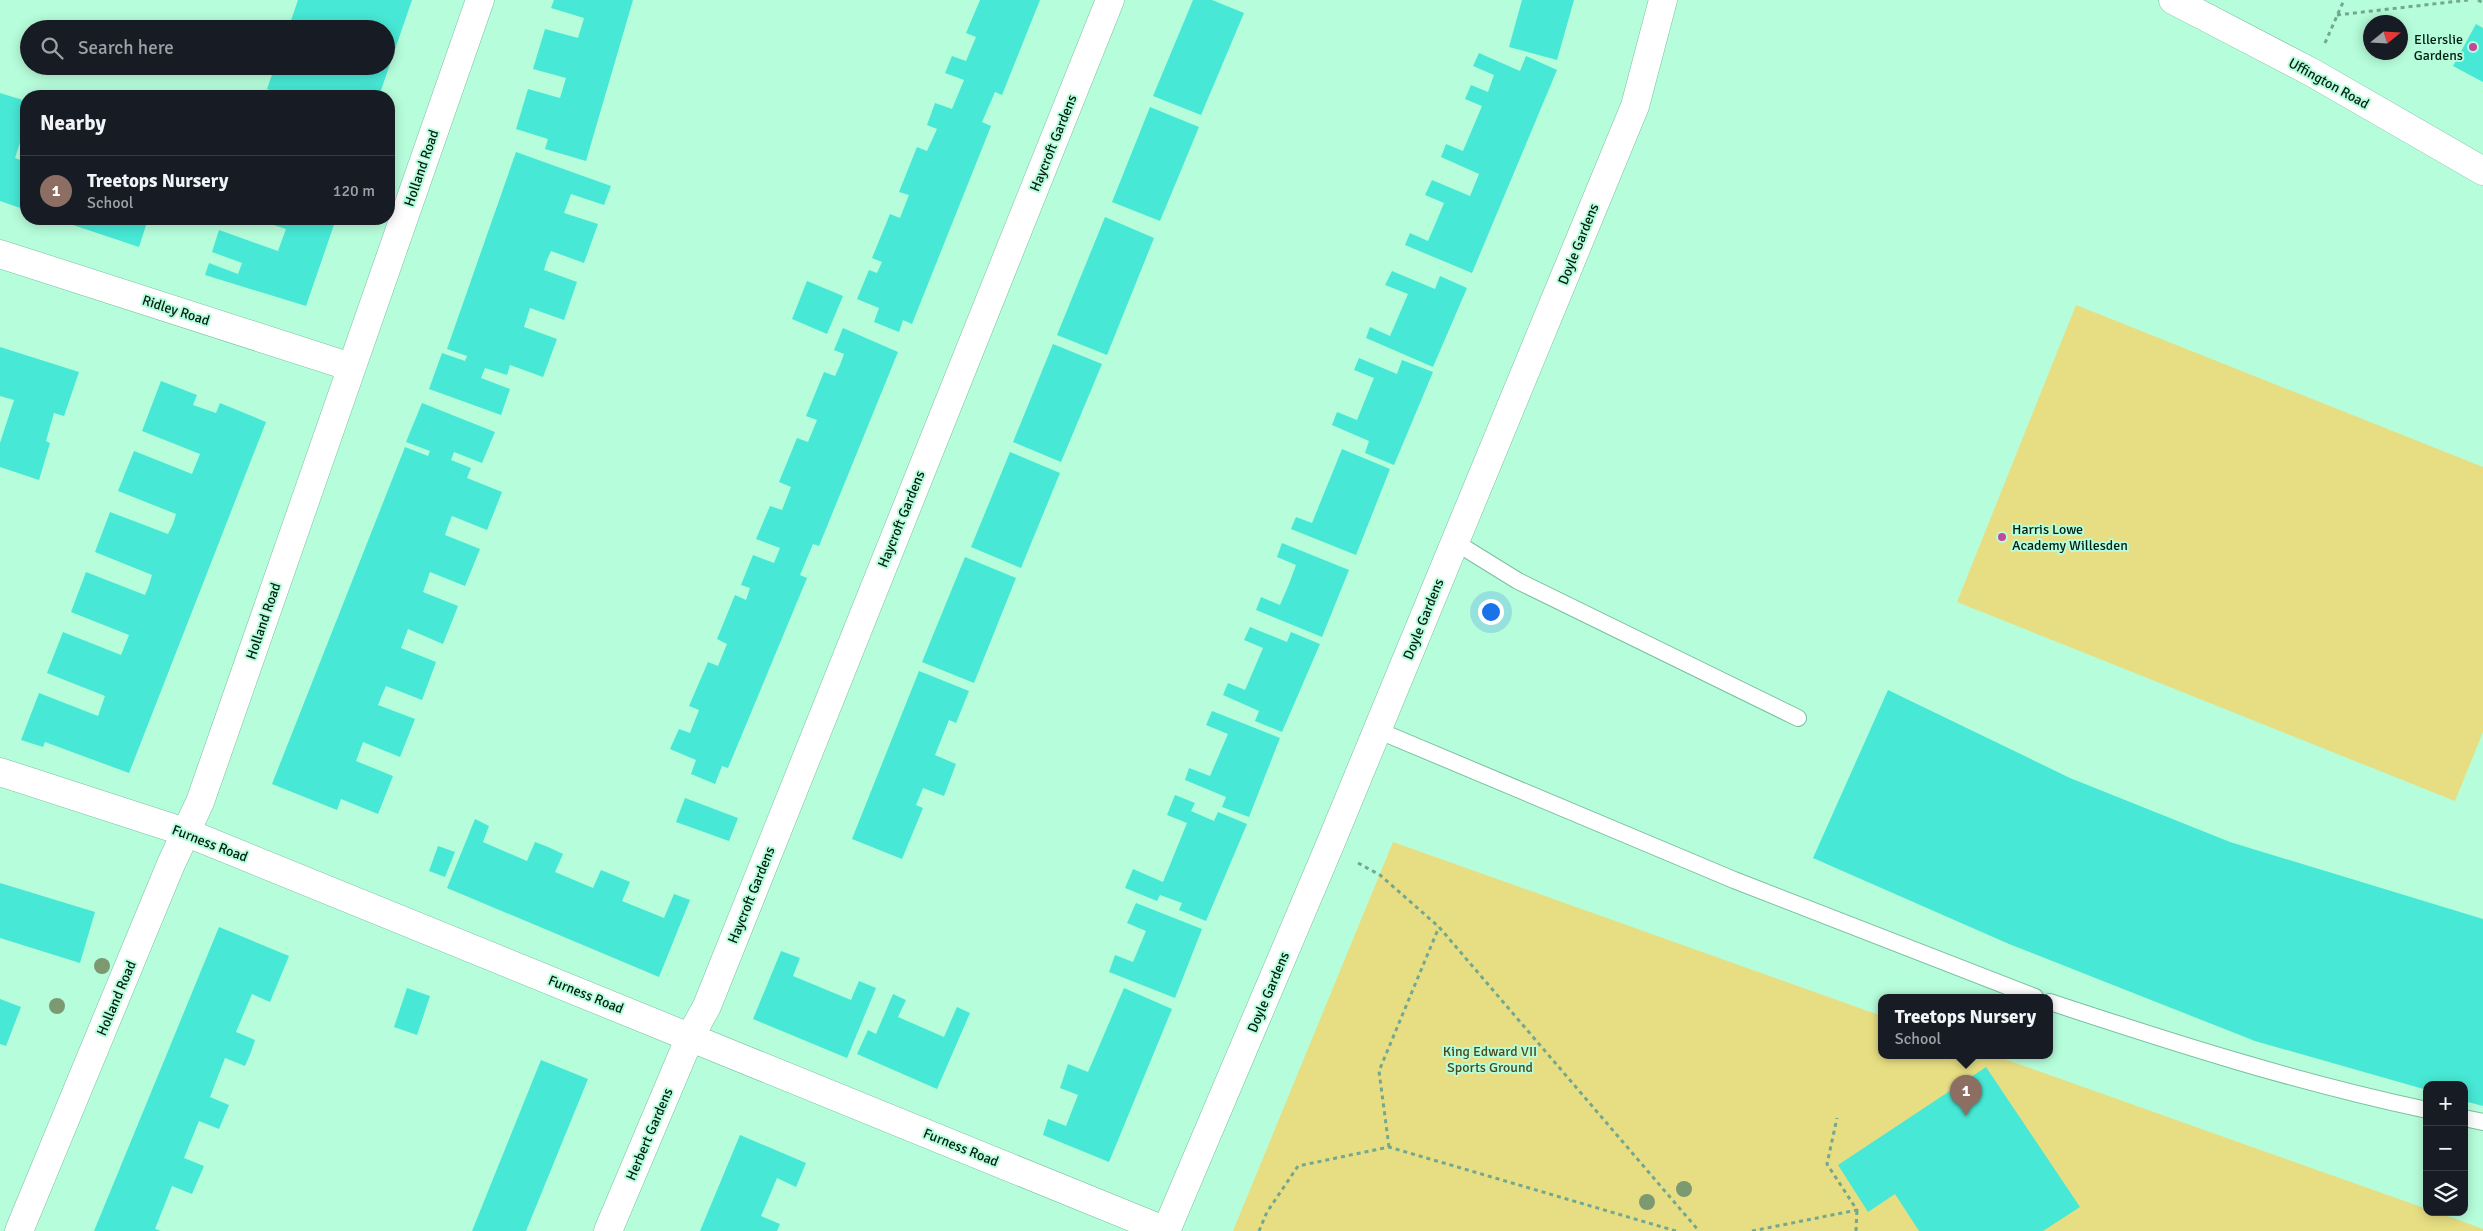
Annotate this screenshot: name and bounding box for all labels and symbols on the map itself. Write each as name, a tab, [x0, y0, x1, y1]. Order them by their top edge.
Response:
north arrow	[2363, 15, 2408, 60]
place label: Ellerslie Gardens	[2414, 31, 2463, 64]
marker: Ellerslie Gardens	[2467, 41, 2479, 53]
street label: Uffington Road	[2286, 54, 2372, 113]
street label: Haycroft Gardens	[1026, 92, 1081, 194]
street label: Holland Road	[400, 128, 443, 209]
street label: Doyle Gardens	[1554, 201, 1602, 287]
street label: Ridley Road	[140, 292, 212, 329]
street label: Haycroft Gardens	[874, 468, 929, 570]
place label: Harris Lowe Academy Willesden	[2012, 521, 2128, 554]
marker: Harris Lowe Academy Willesden	[1996, 531, 2008, 543]
street label: Doyle Gardens	[1399, 576, 1447, 662]
street label: Holland Road	[242, 581, 285, 662]
your location	[1478, 599, 1504, 625]
street label: Furness Road	[170, 821, 250, 866]
street label: Haycroft Gardens	[724, 844, 779, 946]
street label: Doyle Gardens	[1244, 949, 1293, 1035]
street label: Holland Road	[93, 958, 140, 1038]
street label: Furness Road	[546, 972, 626, 1017]
park label: King Edward VII Sports Ground	[1443, 1043, 1537, 1076]
pin: 1	[1950, 1075, 1982, 1116]
street label: Herbert Gardens	[622, 1085, 677, 1183]
street label: Furness Road	[921, 1125, 1001, 1170]

